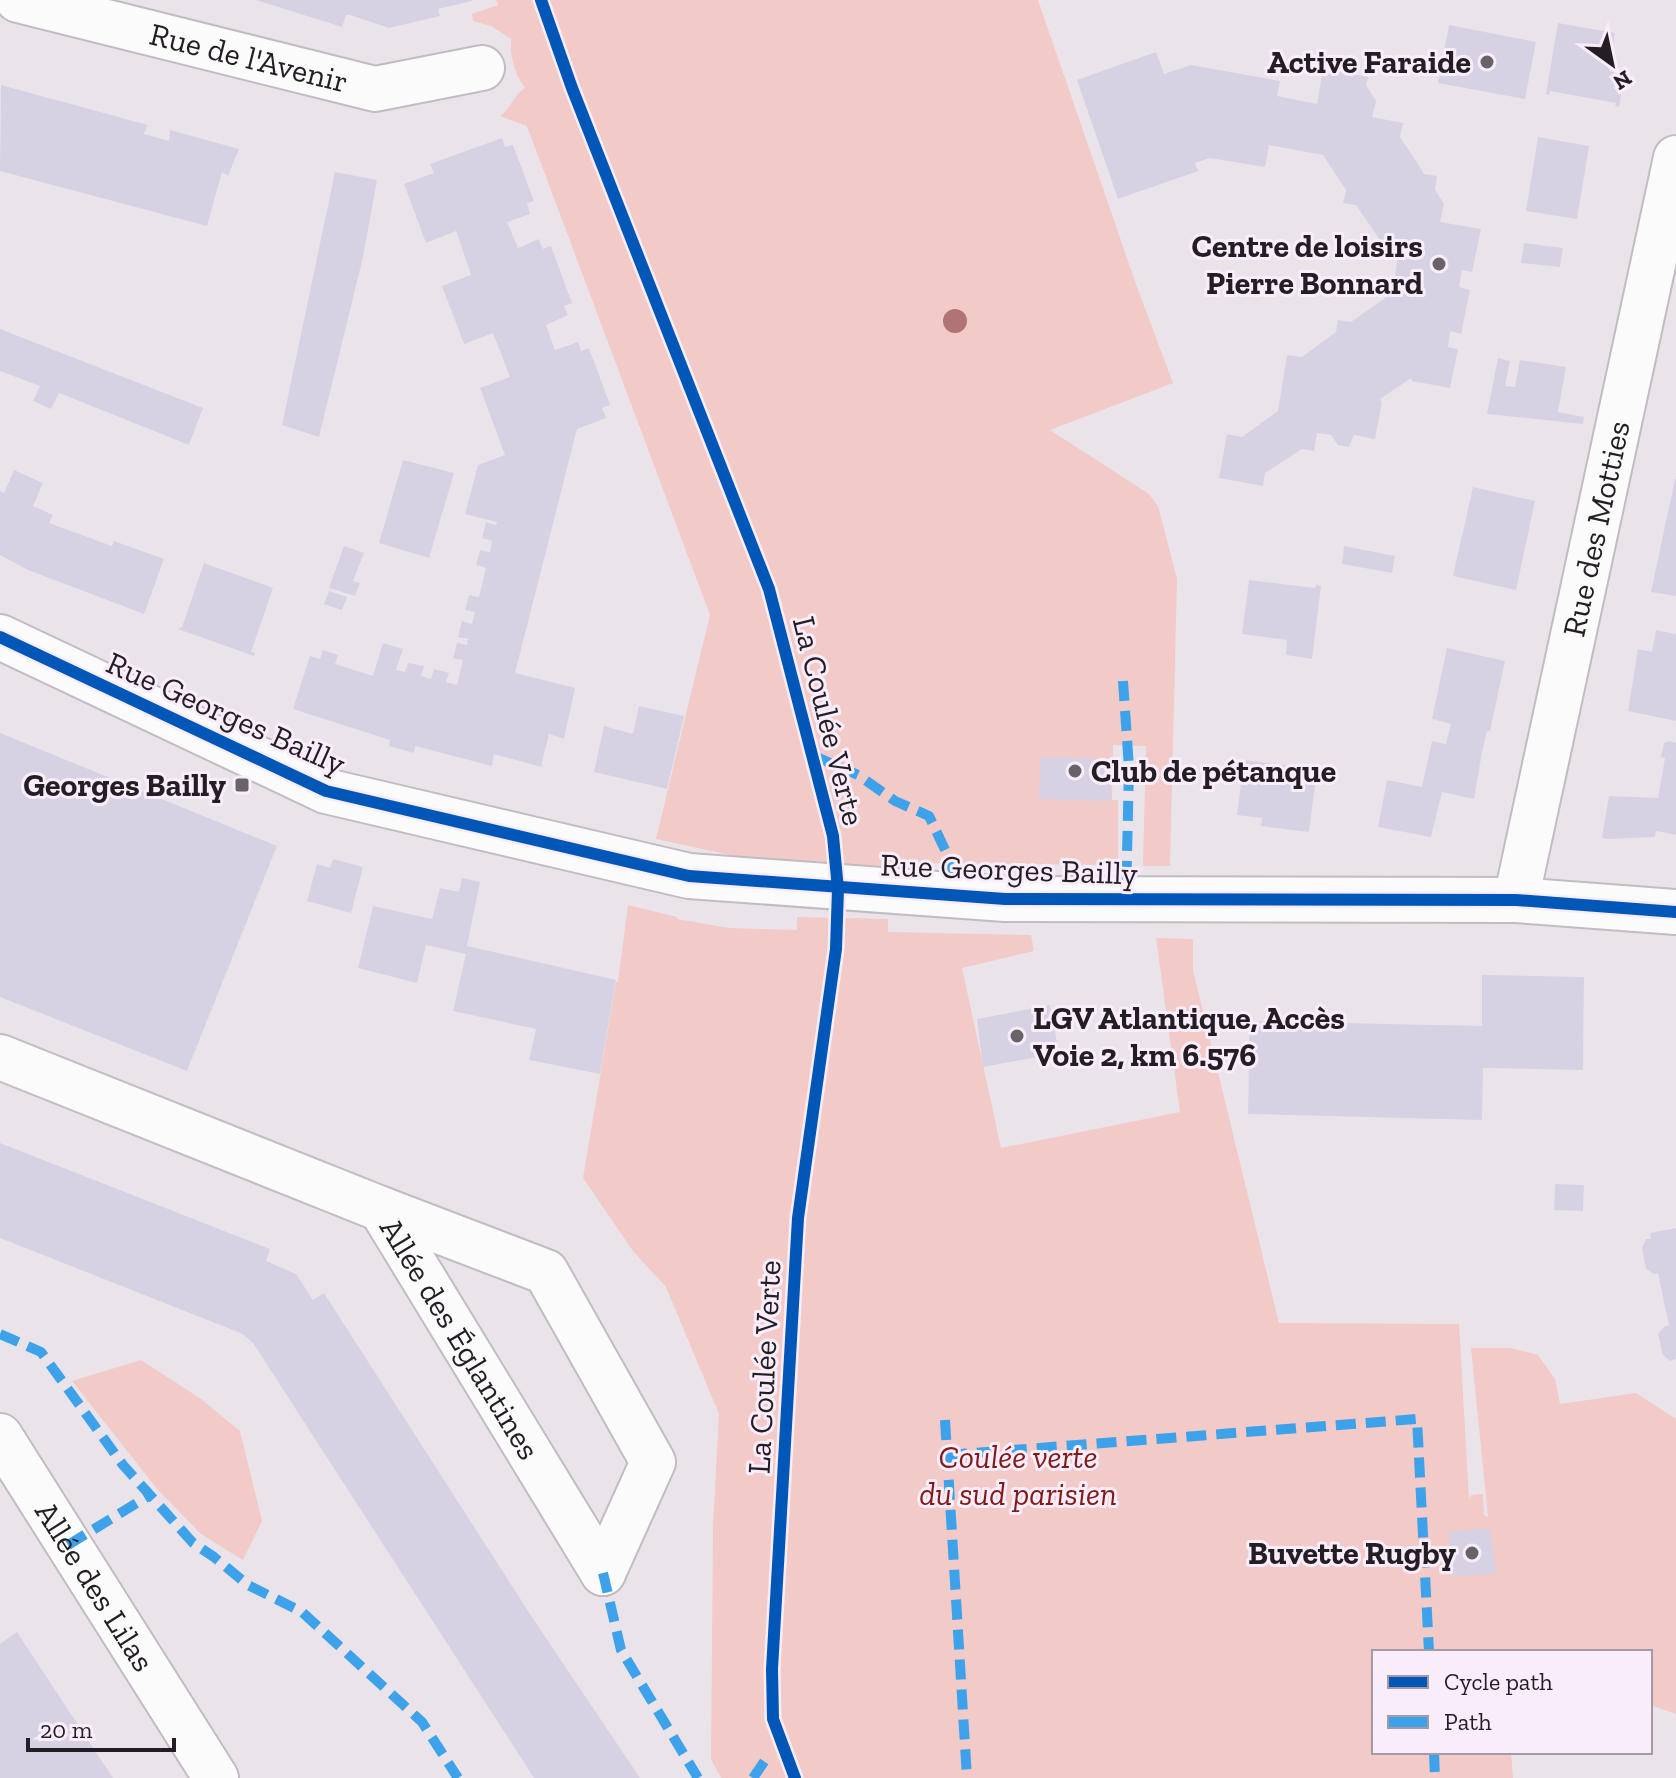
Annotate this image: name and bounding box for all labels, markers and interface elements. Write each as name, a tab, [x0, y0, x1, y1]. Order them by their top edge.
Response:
street label: Rue de l'Avenir	[146, 15, 352, 101]
north arrow	[1572, 24, 1652, 104]
place label: Active Faraide	[1267, 43, 1471, 81]
marker: Active Faraide	[1478, 53, 1496, 71]
text: N	[1608, 64, 1637, 96]
place label: Centre de loisirs Pierre Bonnard	[1192, 227, 1423, 302]
marker: Centre de loisirs Pierre Bonnard	[1430, 255, 1448, 273]
street label: Rue des Motties	[1554, 417, 1638, 640]
street label: La Coulée Verte	[785, 613, 873, 829]
street label: Rue Georges Bailly	[101, 643, 352, 783]
place label: Club de pétanque	[1091, 752, 1336, 790]
marker: Club de pétanque	[1066, 762, 1084, 780]
place label: Georges Bailly	[23, 766, 226, 804]
marker: Georges Bailly	[233, 776, 251, 794]
street label: Rue Georges Bailly	[880, 846, 1139, 893]
place label: LGV Atlantique, Accès Voie 2, km 6.576	[1033, 999, 1345, 1074]
marker: LGV Atlantique, Accès Voie 2, km 6.576	[1008, 1027, 1026, 1045]
street label: Allée des Églantines	[372, 1211, 548, 1466]
street label: La Coulée Verte	[739, 1259, 789, 1475]
park label: Coulée verte du sud parisien	[919, 1438, 1117, 1513]
street label: Allée des Lilas	[27, 1495, 163, 1678]
place label: Buvette Rugby	[1248, 1534, 1456, 1572]
marker: Buvette Rugby	[1463, 1544, 1481, 1562]
legend	[1372, 1650, 1652, 1754]
text: Cycle path	[1444, 1667, 1553, 1696]
scale bar	[28, 1702, 174, 1752]
text: Path	[1444, 1707, 1492, 1736]
text: 20 m	[40, 1715, 93, 1744]

